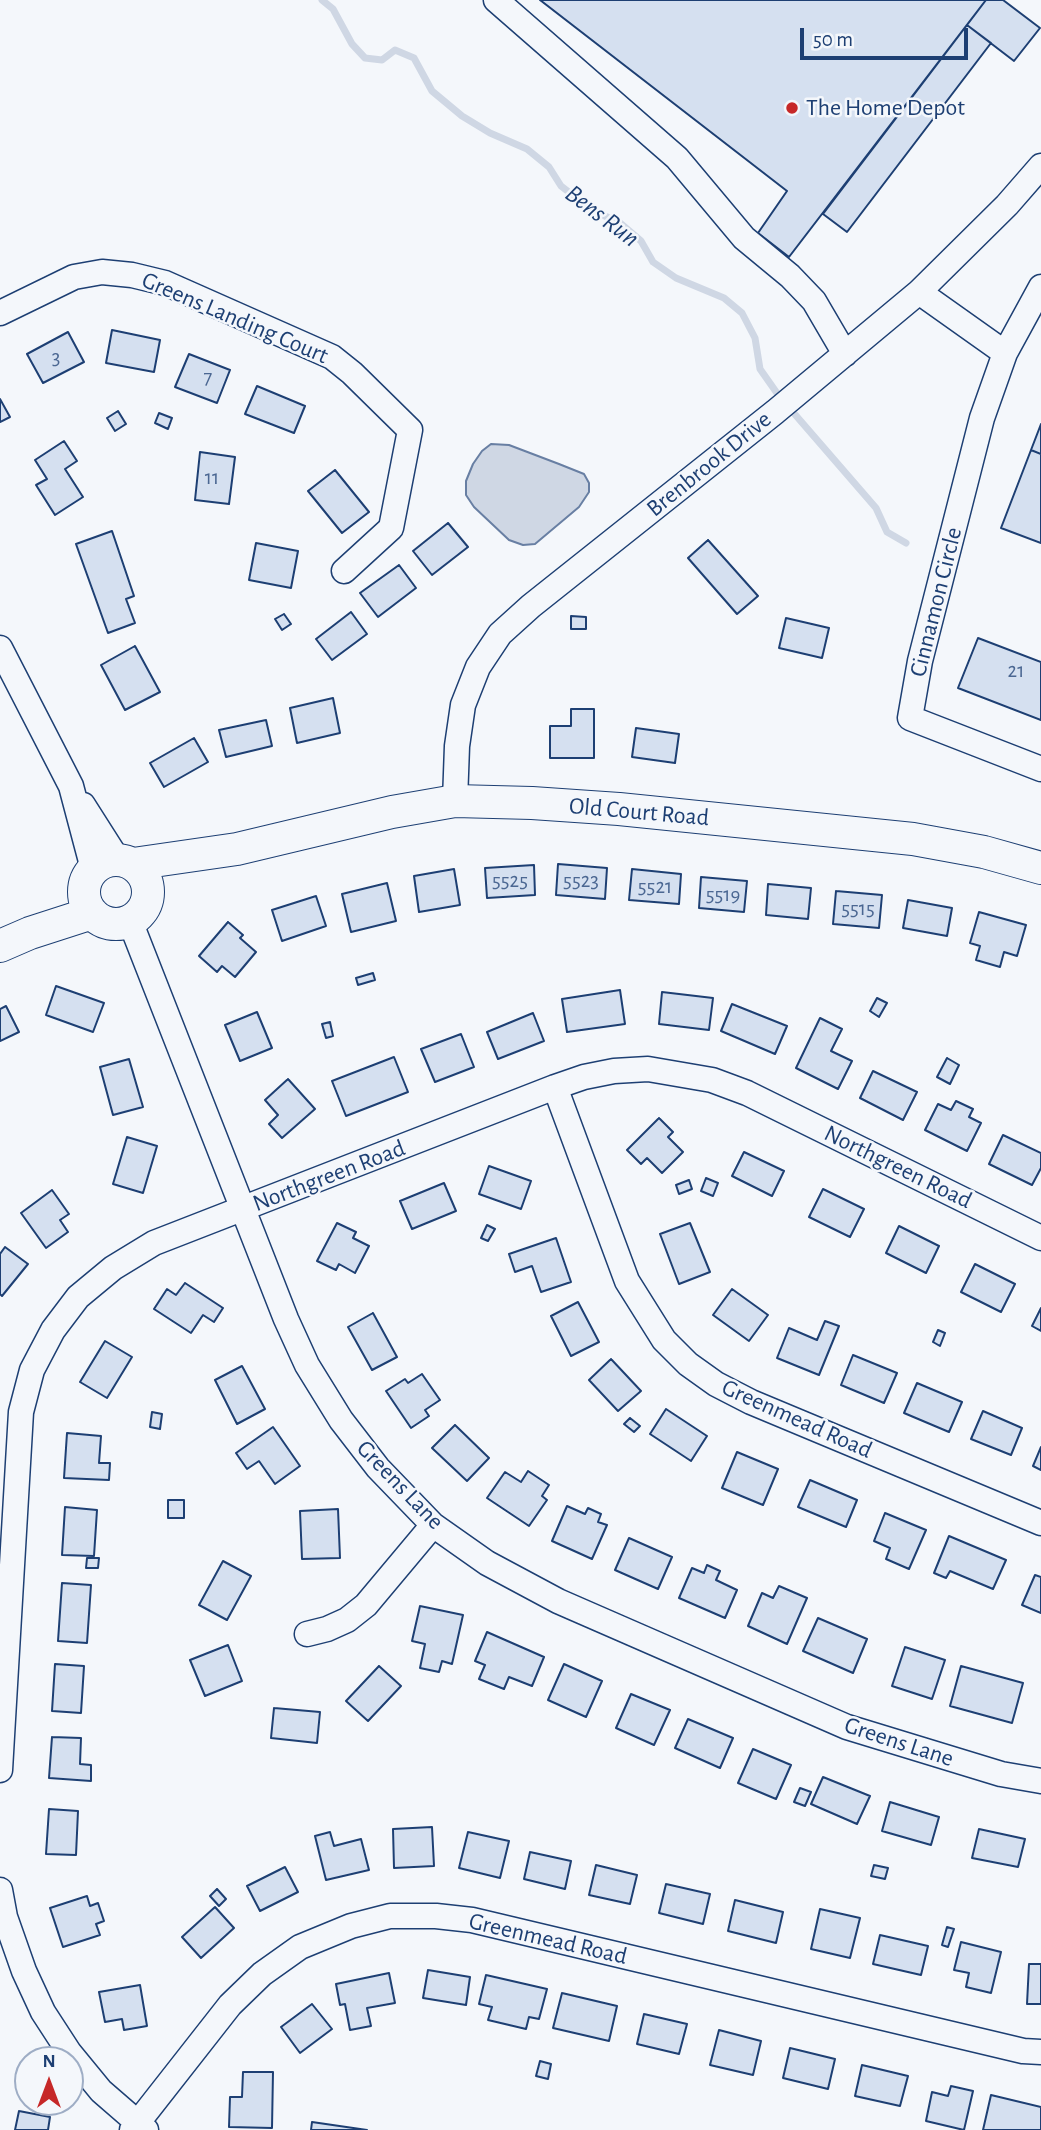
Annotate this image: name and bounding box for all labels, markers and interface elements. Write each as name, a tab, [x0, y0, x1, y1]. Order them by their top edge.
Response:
scale bar	[803, 14, 971, 58]
text: 50 m	[813, 29, 853, 50]
place label: The Home Depot	[806, 94, 965, 122]
marker: The Home Depot	[784, 100, 800, 116]
water label: Bens Run	[559, 178, 645, 254]
street label: Greens Landing Court	[137, 266, 333, 370]
house number: 3	[52, 345, 60, 371]
house number: 7	[204, 365, 212, 391]
street label: Brenbrook Drive	[641, 405, 777, 523]
house number: 11	[205, 465, 219, 491]
street label: Cinnamon Circle	[904, 524, 968, 680]
house number: 21	[1008, 658, 1024, 684]
street label: Old Court Road	[568, 792, 710, 832]
house number: 5525	[492, 868, 528, 894]
house number: 5523	[563, 868, 599, 894]
house number: 5521	[638, 874, 672, 900]
house number: 5519	[706, 882, 740, 908]
house number: 5515	[841, 896, 875, 922]
street label: Northgreen Road	[819, 1119, 977, 1215]
street label: Northgreen Road	[249, 1134, 409, 1218]
street label: Greenmead Road	[717, 1373, 877, 1465]
street label: Greens Lane	[350, 1434, 450, 1536]
street label: Greens Lane	[841, 1711, 957, 1773]
street label: Greenmead Road	[466, 1907, 630, 1971]
north arrow	[14, 2046, 84, 2116]
text: N	[42, 2052, 56, 2071]

